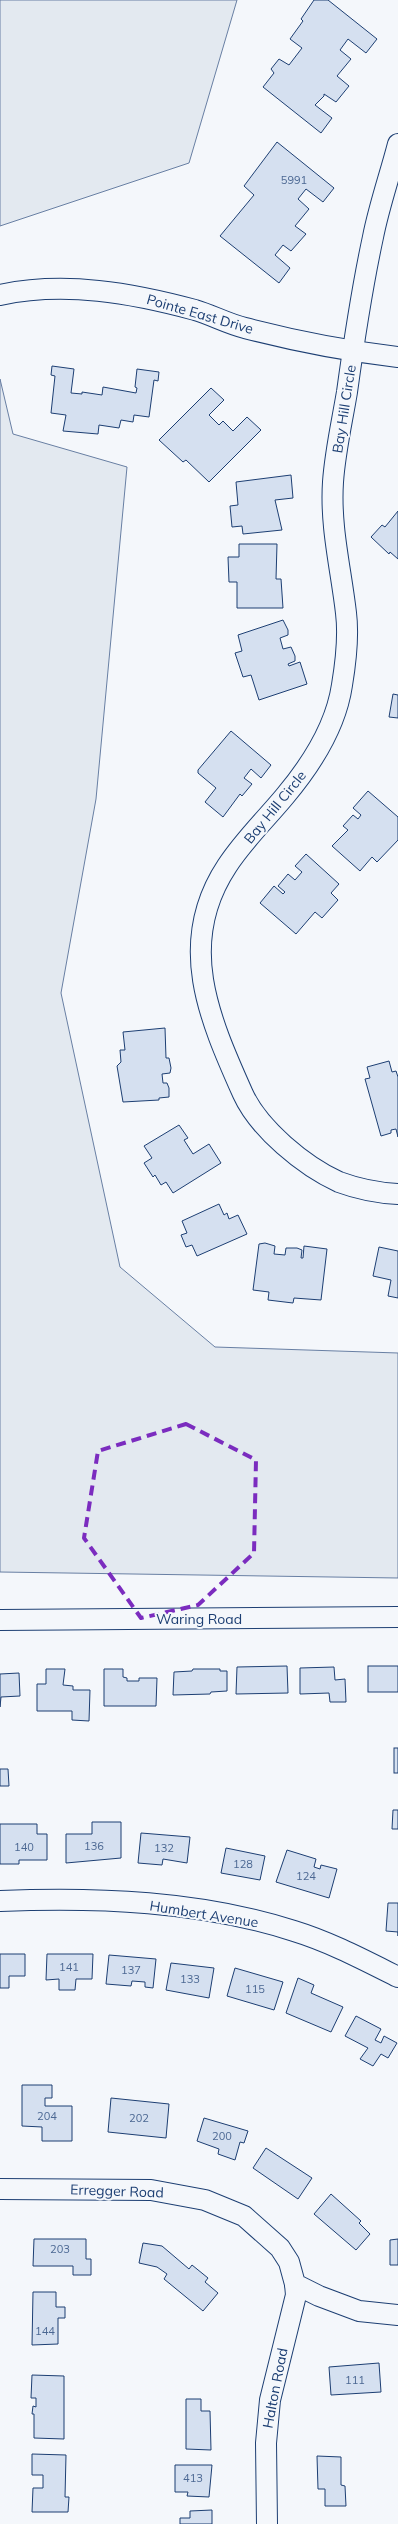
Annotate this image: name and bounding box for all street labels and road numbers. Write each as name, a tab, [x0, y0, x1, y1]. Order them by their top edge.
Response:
street label: Pointe East Drive	[145, 290, 255, 338]
street label: Bay Hill Circle	[328, 364, 360, 454]
street label: Bay Hill Circle	[240, 767, 310, 847]
street label: Waring Road	[156, 1610, 242, 1628]
street label: Humbert Avenue	[148, 1897, 260, 1931]
street label: Erregger Road	[70, 2180, 164, 2202]
street label: Halton Road	[258, 2346, 292, 2430]

